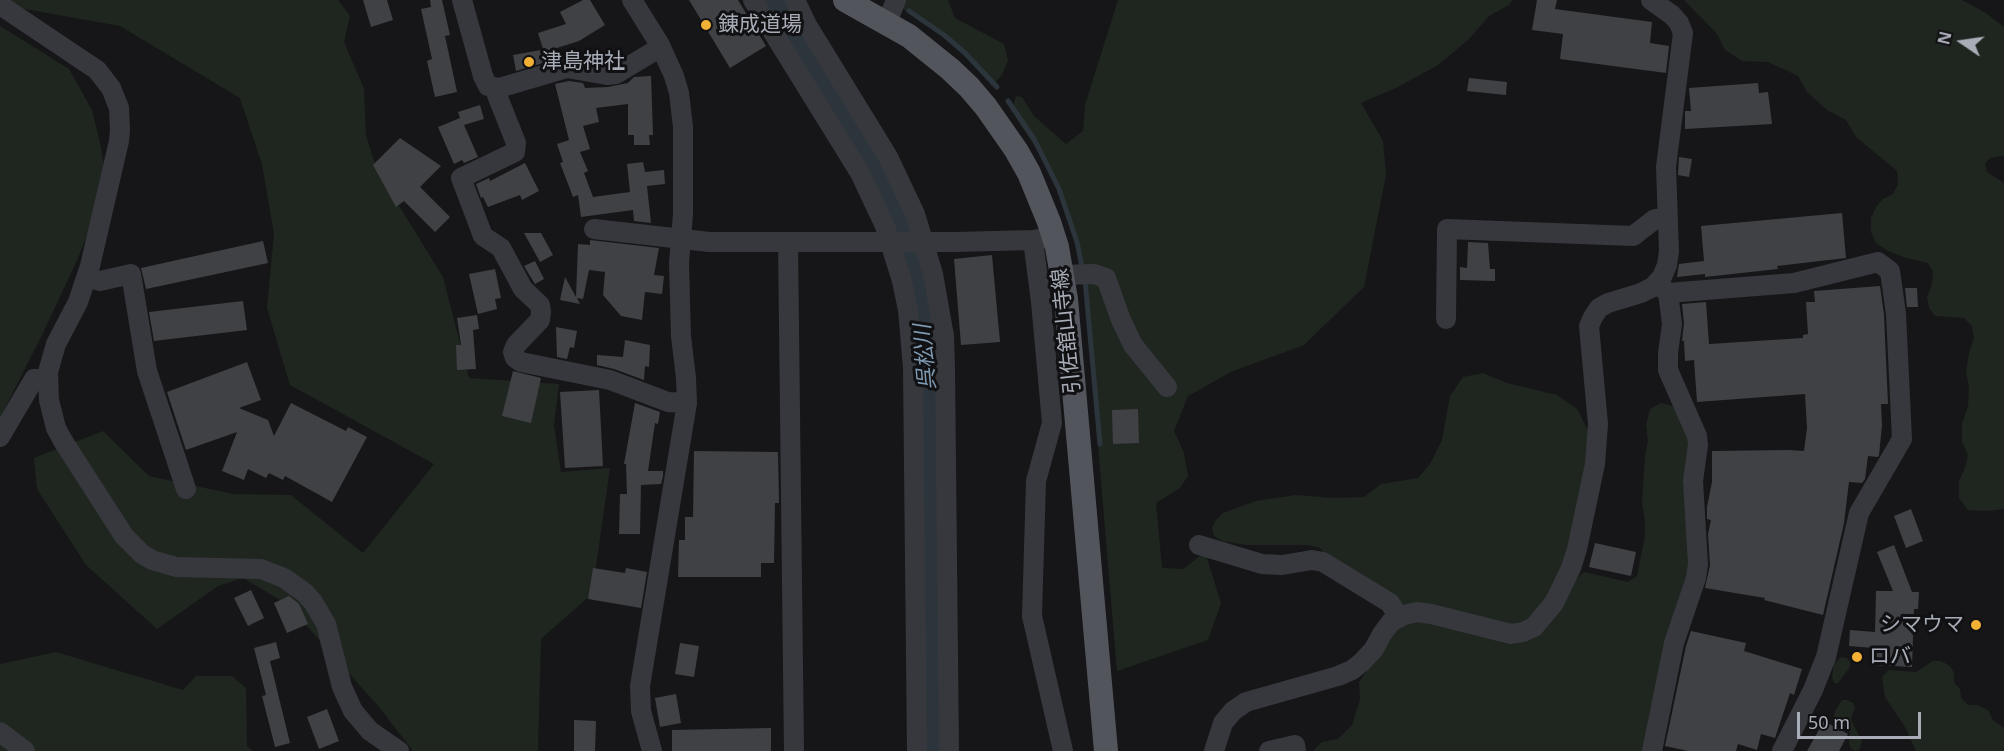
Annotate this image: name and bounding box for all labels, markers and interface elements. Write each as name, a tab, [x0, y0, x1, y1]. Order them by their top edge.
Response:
place label: 錬成道場	[718, 12, 802, 38]
north arrow	[1932, 12, 1992, 72]
marker: 錬成道場	[699, 18, 713, 32]
text: N	[1932, 29, 1957, 47]
place label: 津島神社	[541, 49, 625, 75]
marker: 津島神社	[522, 55, 536, 69]
street label: 引佐舘山寺線	[1048, 267, 1086, 395]
water label: 呉松川	[910, 323, 942, 391]
place label: シマウマ	[1880, 612, 1964, 638]
marker: シマウマ	[1969, 618, 1983, 632]
place label: ロバ	[1869, 644, 1911, 670]
marker: ロバ	[1850, 650, 1864, 664]
scale bar	[1800, 700, 1924, 738]
text: 50 m	[1808, 710, 1850, 734]

